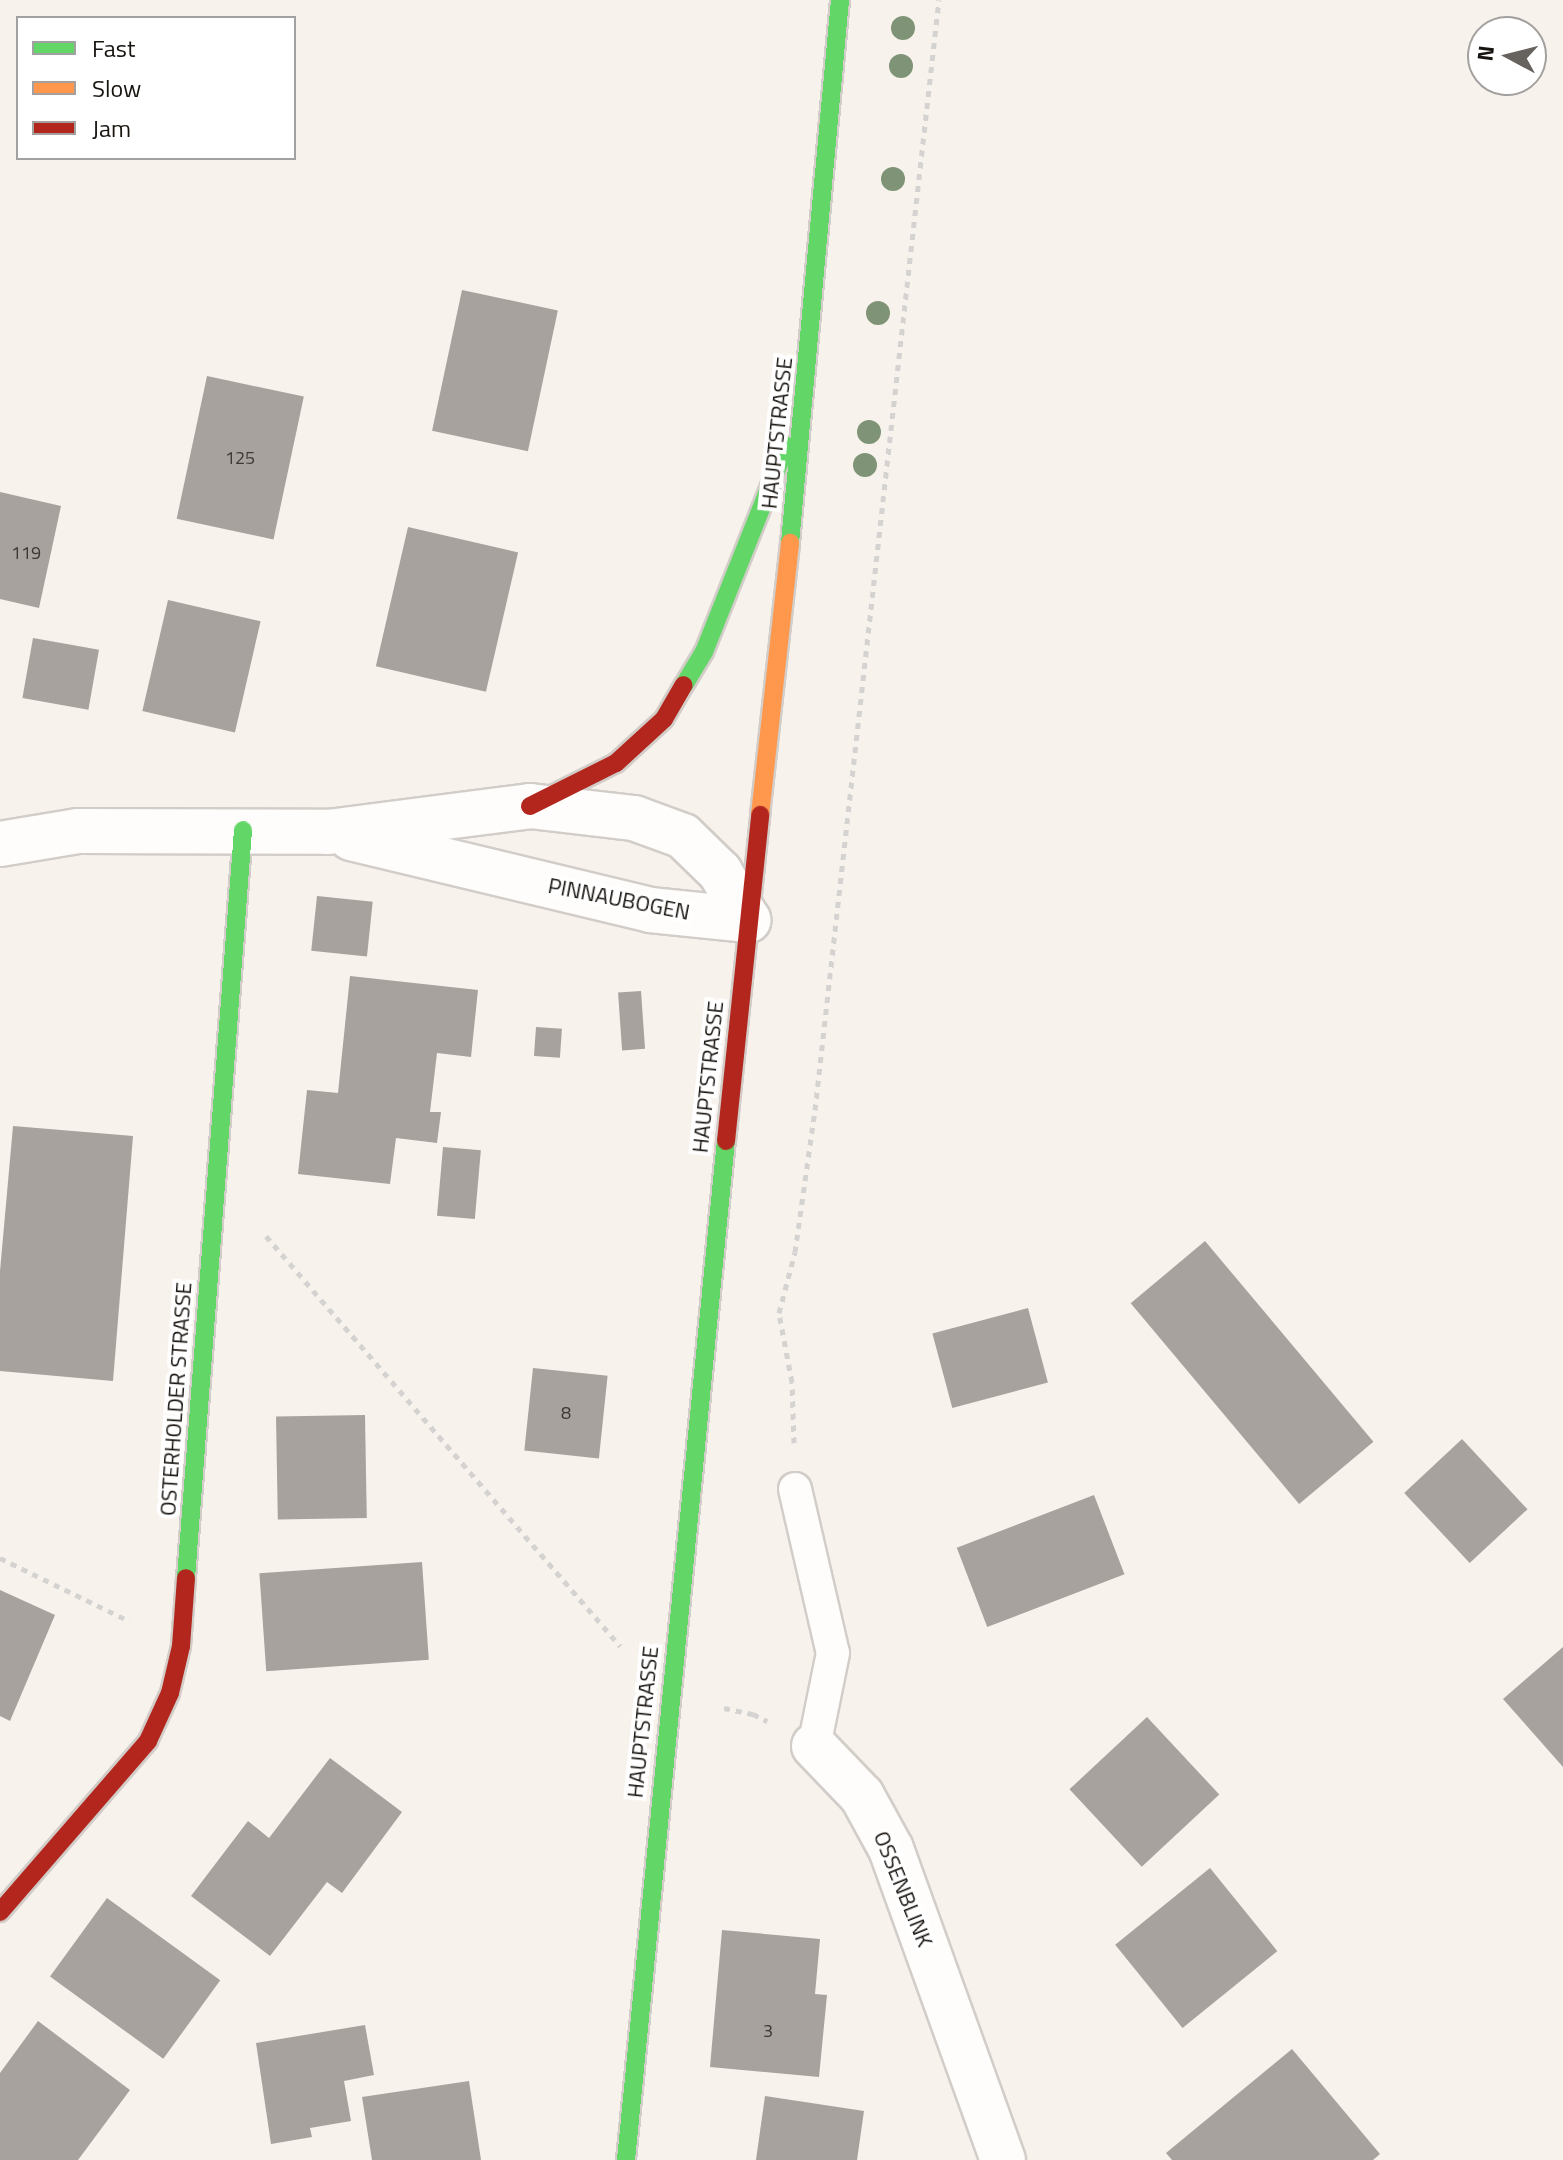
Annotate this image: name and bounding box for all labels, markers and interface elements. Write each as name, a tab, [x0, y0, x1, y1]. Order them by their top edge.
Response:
legend	[16, 16, 296, 160]
north arrow	[1467, 16, 1547, 96]
text: Fast	[92, 30, 135, 66]
text: N	[1467, 44, 1503, 63]
text: Slow	[92, 70, 141, 106]
text: Jam	[92, 110, 131, 146]
street label: HAUPTSTRASSE	[756, 356, 798, 510]
house number: 125	[225, 447, 255, 469]
house number: 119	[11, 542, 41, 564]
street label: PINNAUBOGEN	[546, 872, 692, 926]
street label: HAUPTSTRASSE	[687, 1000, 729, 1154]
street label: OSTERHOLDER STRASSE	[155, 1281, 197, 1517]
house number: 8	[561, 1402, 571, 1424]
street label: HAUPTSTRASSE	[622, 1645, 664, 1799]
street label: OSSENBLINK	[868, 1827, 938, 1951]
house number: 3	[763, 2020, 773, 2042]

